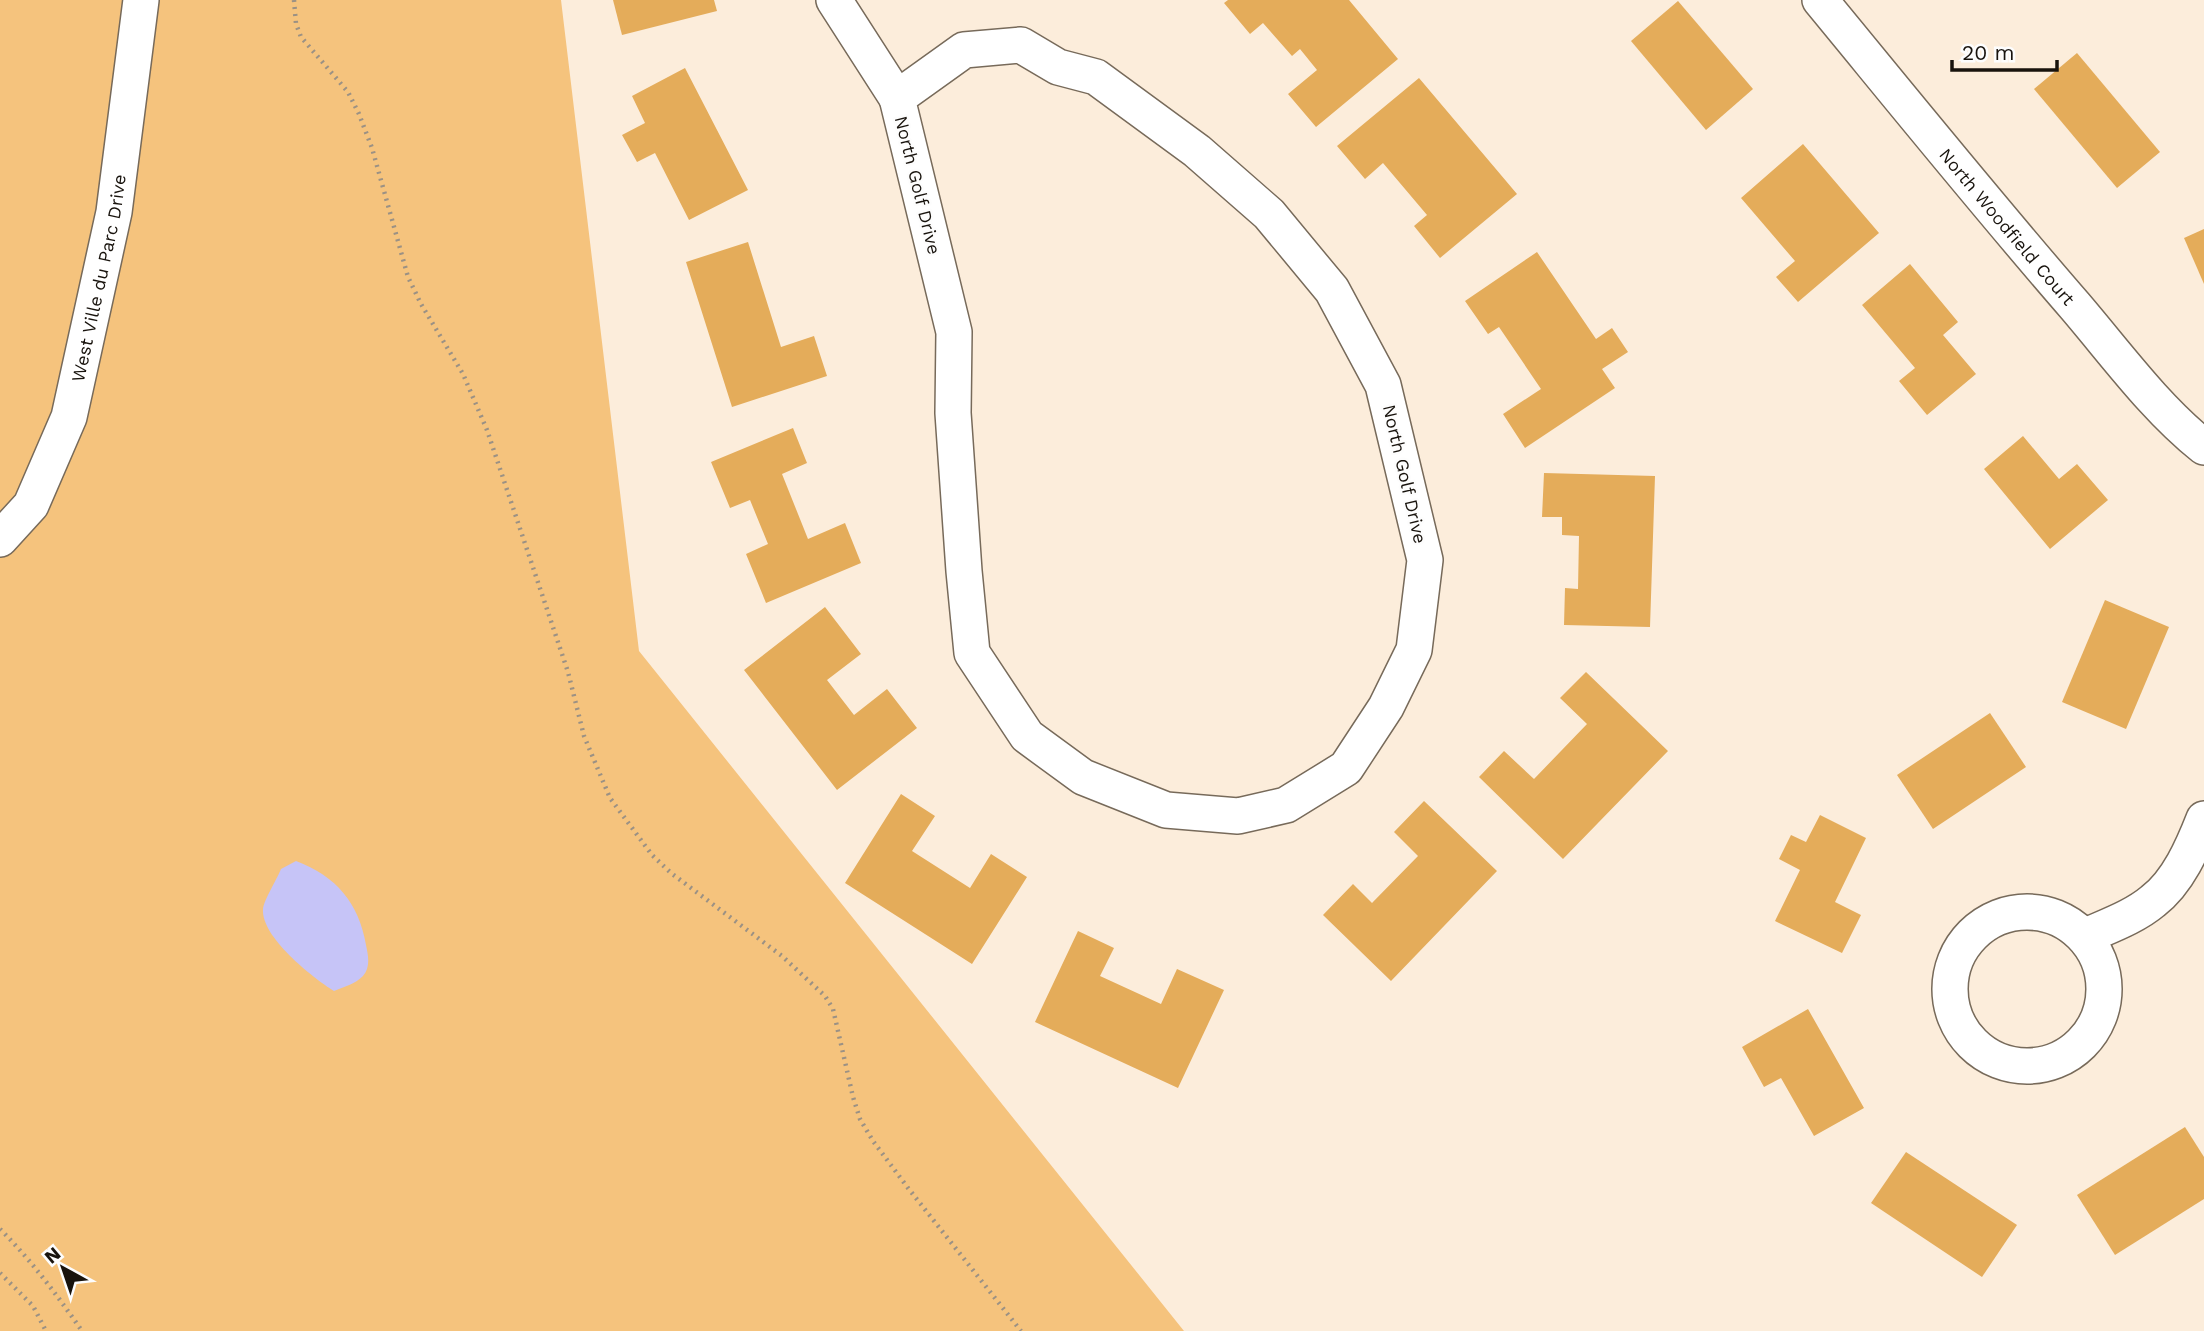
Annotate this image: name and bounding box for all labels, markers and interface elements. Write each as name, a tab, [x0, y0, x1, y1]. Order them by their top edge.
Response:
scale bar	[1952, 28, 2057, 72]
text: 20 m	[1962, 40, 2014, 65]
street label: North Golf Drive	[891, 114, 945, 256]
street label: North Woodfield Court	[1936, 144, 2080, 309]
street label: West Ville du Parc Drive	[67, 173, 129, 384]
street label: North Golf Drive	[1379, 402, 1431, 546]
north arrow	[28, 1233, 98, 1303]
text: N	[40, 1242, 65, 1269]

